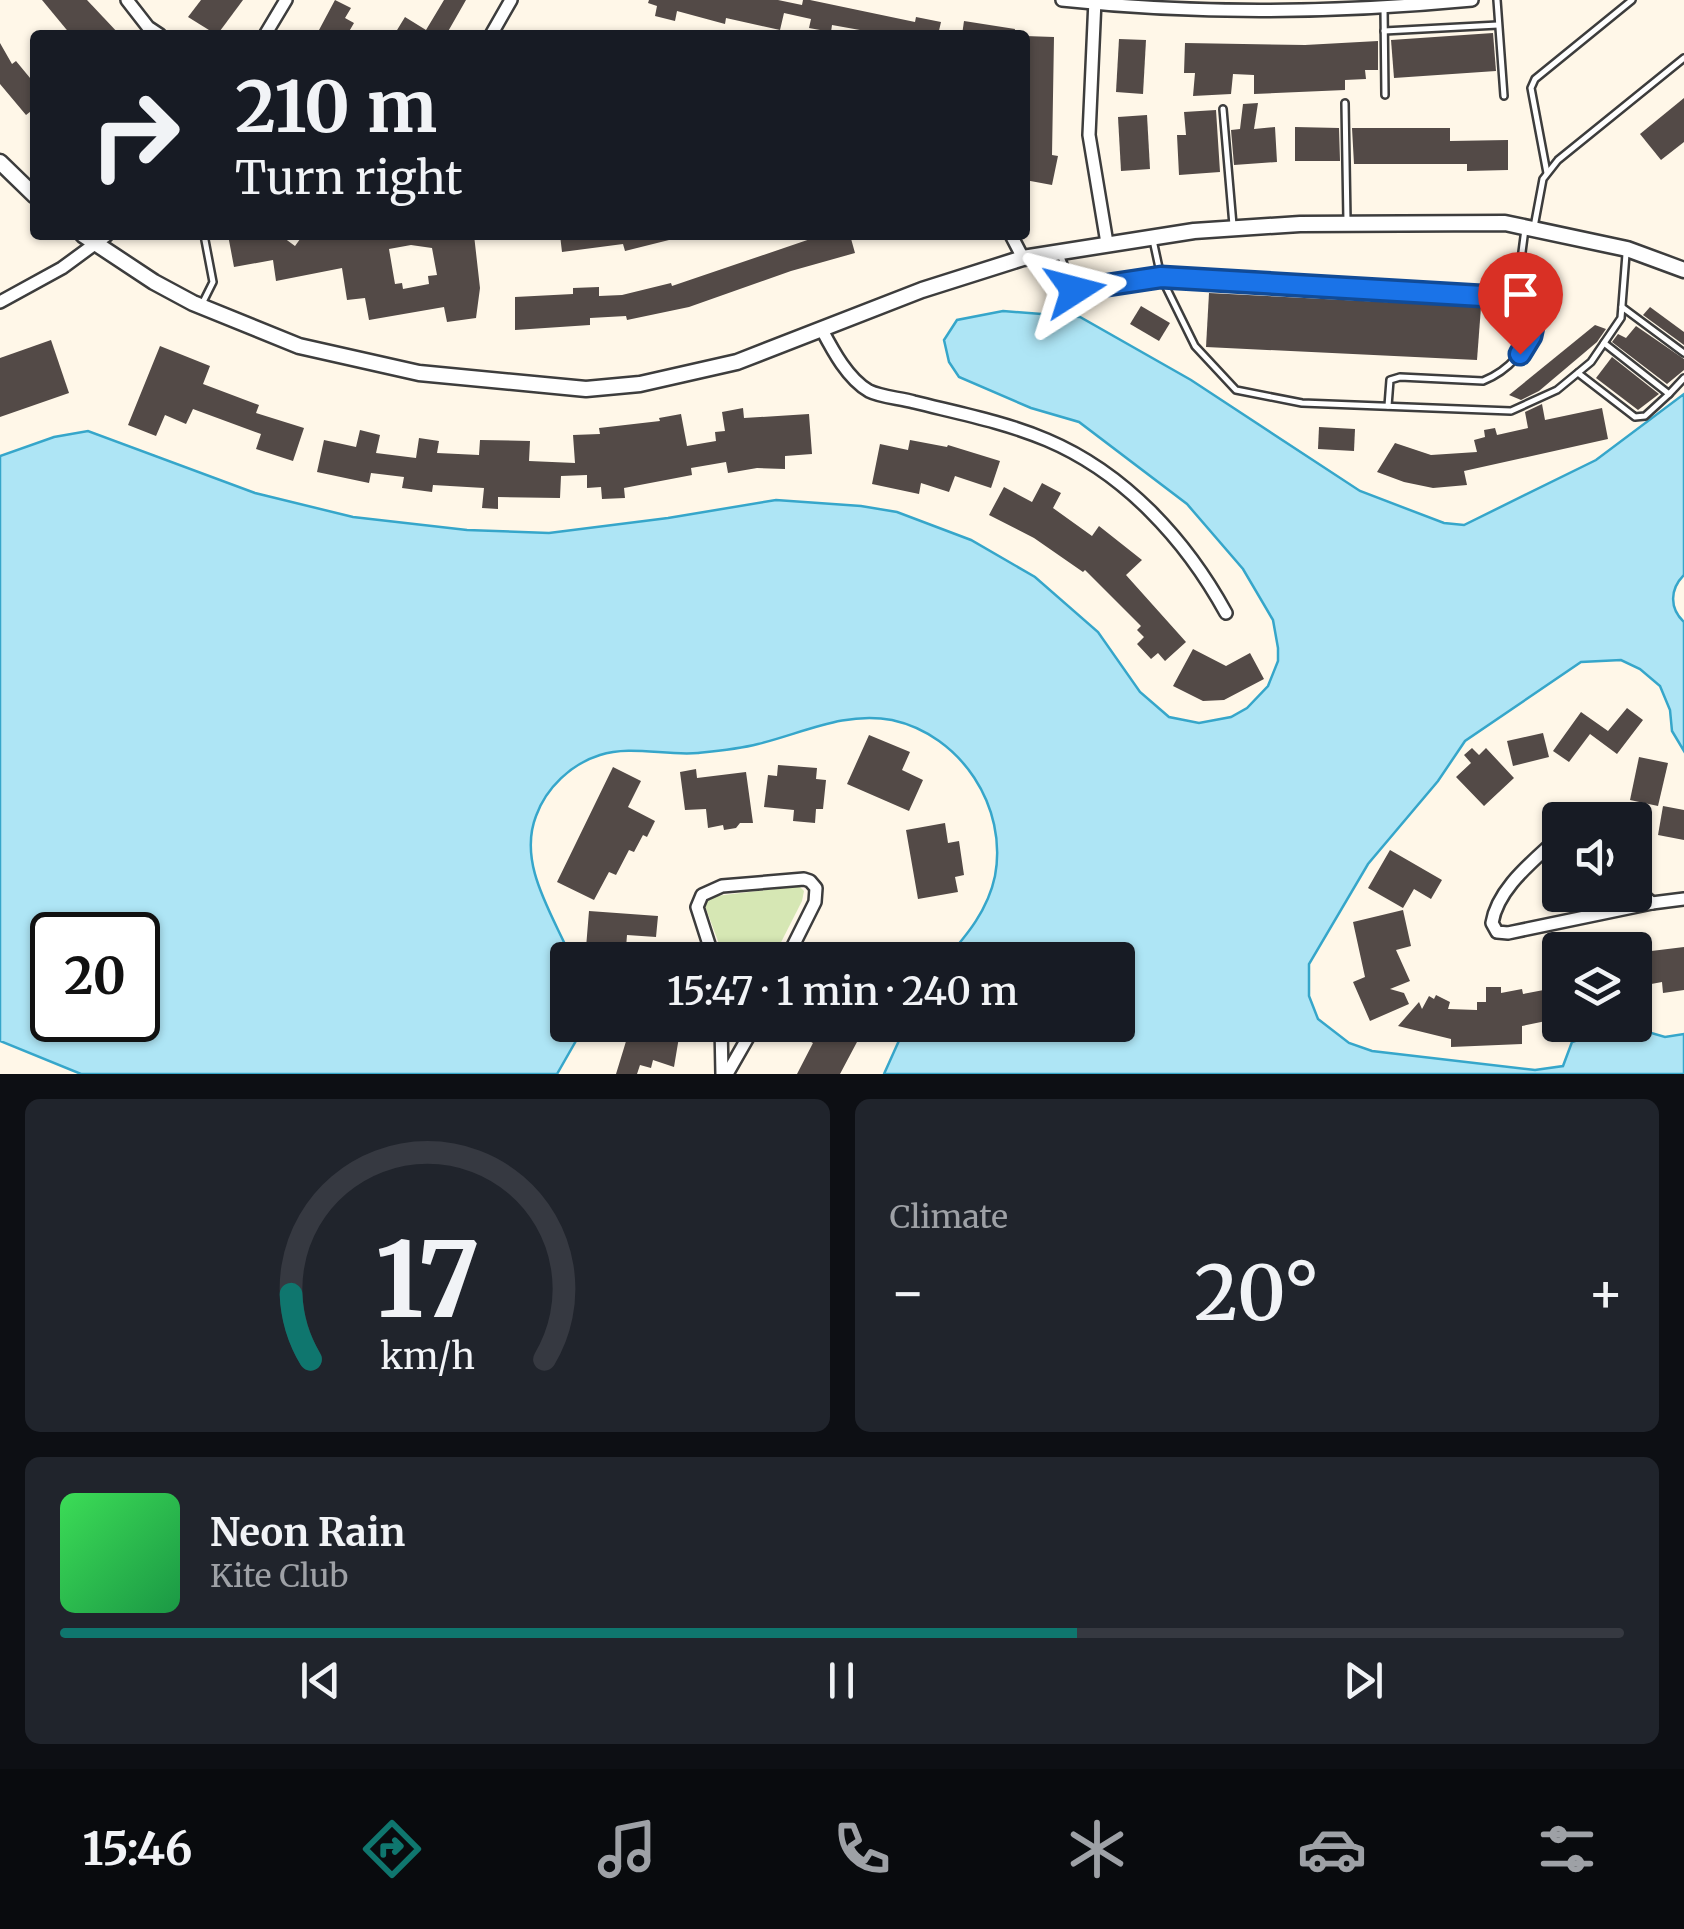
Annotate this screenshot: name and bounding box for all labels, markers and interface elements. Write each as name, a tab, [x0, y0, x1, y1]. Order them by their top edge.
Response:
text: 210 m	[235, 63, 437, 151]
icon: right	[70, 70, 200, 200]
text: Turn right	[235, 150, 463, 206]
position arrow	[1023, 238, 1127, 342]
pin	[1478, 252, 1563, 355]
icon: arrive	[1493, 267, 1548, 322]
map controls	[1542, 802, 1652, 1042]
button: sound	[1542, 802, 1652, 912]
speed limit sign: 20	[30, 912, 160, 1042]
button: layers	[1542, 932, 1652, 1042]
text: 15:47 · 1 min · 240 m	[667, 968, 1018, 1015]
text: Climate	[890, 1197, 1008, 1237]
text: 17	[375, 1215, 480, 1345]
text: 20°	[1194, 1246, 1319, 1340]
text: −	[890, 1258, 926, 1327]
text: +	[1587, 1258, 1624, 1327]
text: km/h	[380, 1334, 475, 1379]
text: Neon Rain	[210, 1509, 405, 1556]
text: Kite Club	[210, 1556, 348, 1596]
icon: previous	[293, 1653, 348, 1708]
icon: pause	[814, 1653, 869, 1708]
icon: next	[1336, 1653, 1391, 1708]
icon: directions	[357, 1814, 427, 1884]
icon: music	[592, 1814, 662, 1884]
icon: phone	[827, 1814, 897, 1884]
icon: climate	[1062, 1814, 1132, 1884]
icon: car	[1297, 1814, 1367, 1884]
icon: filters	[1532, 1814, 1602, 1884]
text: 15:46	[82, 1821, 193, 1877]

